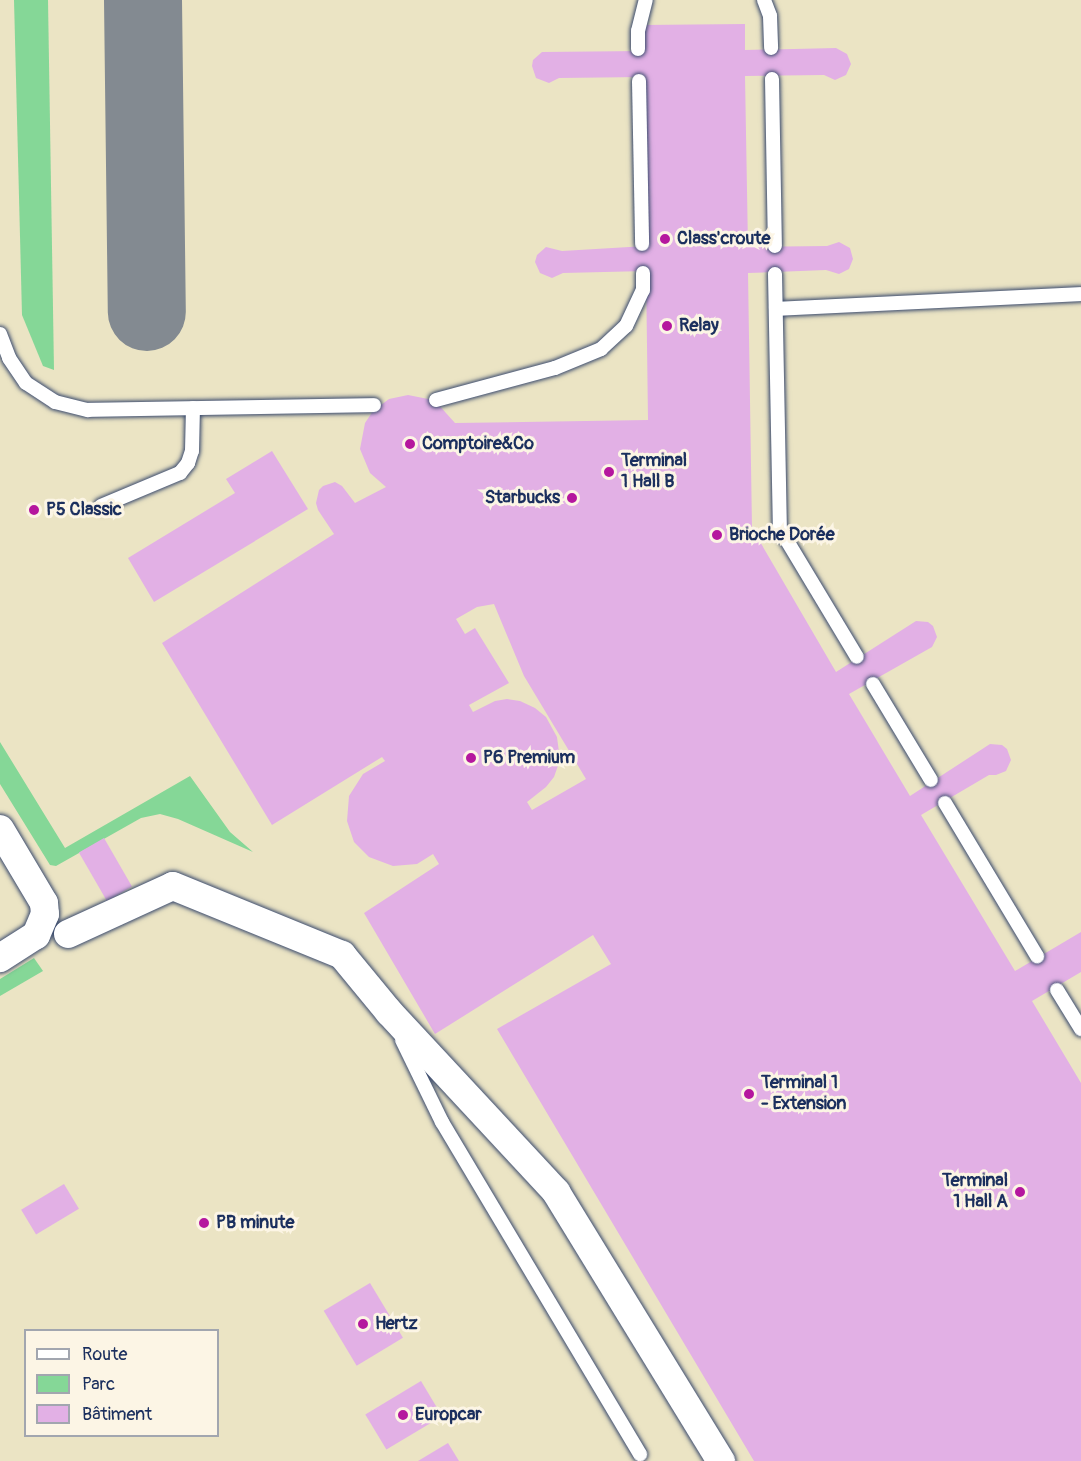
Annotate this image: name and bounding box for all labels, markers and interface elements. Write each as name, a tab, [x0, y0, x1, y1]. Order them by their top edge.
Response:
place label: Class'croute	[677, 228, 770, 250]
marker: Class'croute	[658, 232, 672, 246]
place label: Relay	[679, 315, 719, 337]
marker: Relay	[660, 319, 674, 333]
place label: Comptoire&Co	[422, 433, 534, 455]
marker: Comptoire&Co	[403, 437, 417, 451]
place label: Terminal 1 Hall B	[621, 451, 687, 494]
marker: Terminal 1 Hall B	[602, 465, 616, 479]
place label: Starbucks	[485, 487, 560, 509]
marker: Starbucks	[565, 491, 579, 505]
place label: P5 Classic	[46, 499, 122, 521]
marker: P5 Classic	[27, 503, 41, 517]
place label: Brioche Dorée	[729, 524, 835, 546]
marker: Brioche Dorée	[710, 528, 724, 542]
place label: P6 Premium	[483, 747, 575, 769]
marker: P6 Premium	[464, 751, 478, 765]
place label: Terminal 1 - Extension	[761, 1073, 847, 1116]
marker: Terminal 1 - Extension	[742, 1087, 756, 1101]
place label: Terminal 1 Hall A	[942, 1171, 1008, 1214]
marker: Terminal 1 Hall A	[1013, 1185, 1027, 1199]
place label: PB minute	[216, 1212, 294, 1234]
marker: PB minute	[197, 1216, 211, 1230]
place label: Hertz	[375, 1313, 418, 1335]
marker: Hertz	[356, 1317, 370, 1331]
legend	[24, 1329, 219, 1437]
text: Route	[82, 1343, 127, 1366]
text: Parc	[82, 1373, 115, 1396]
text: Bâtiment	[82, 1403, 152, 1426]
place label: Europcar	[415, 1404, 482, 1426]
marker: Europcar	[396, 1408, 410, 1422]

